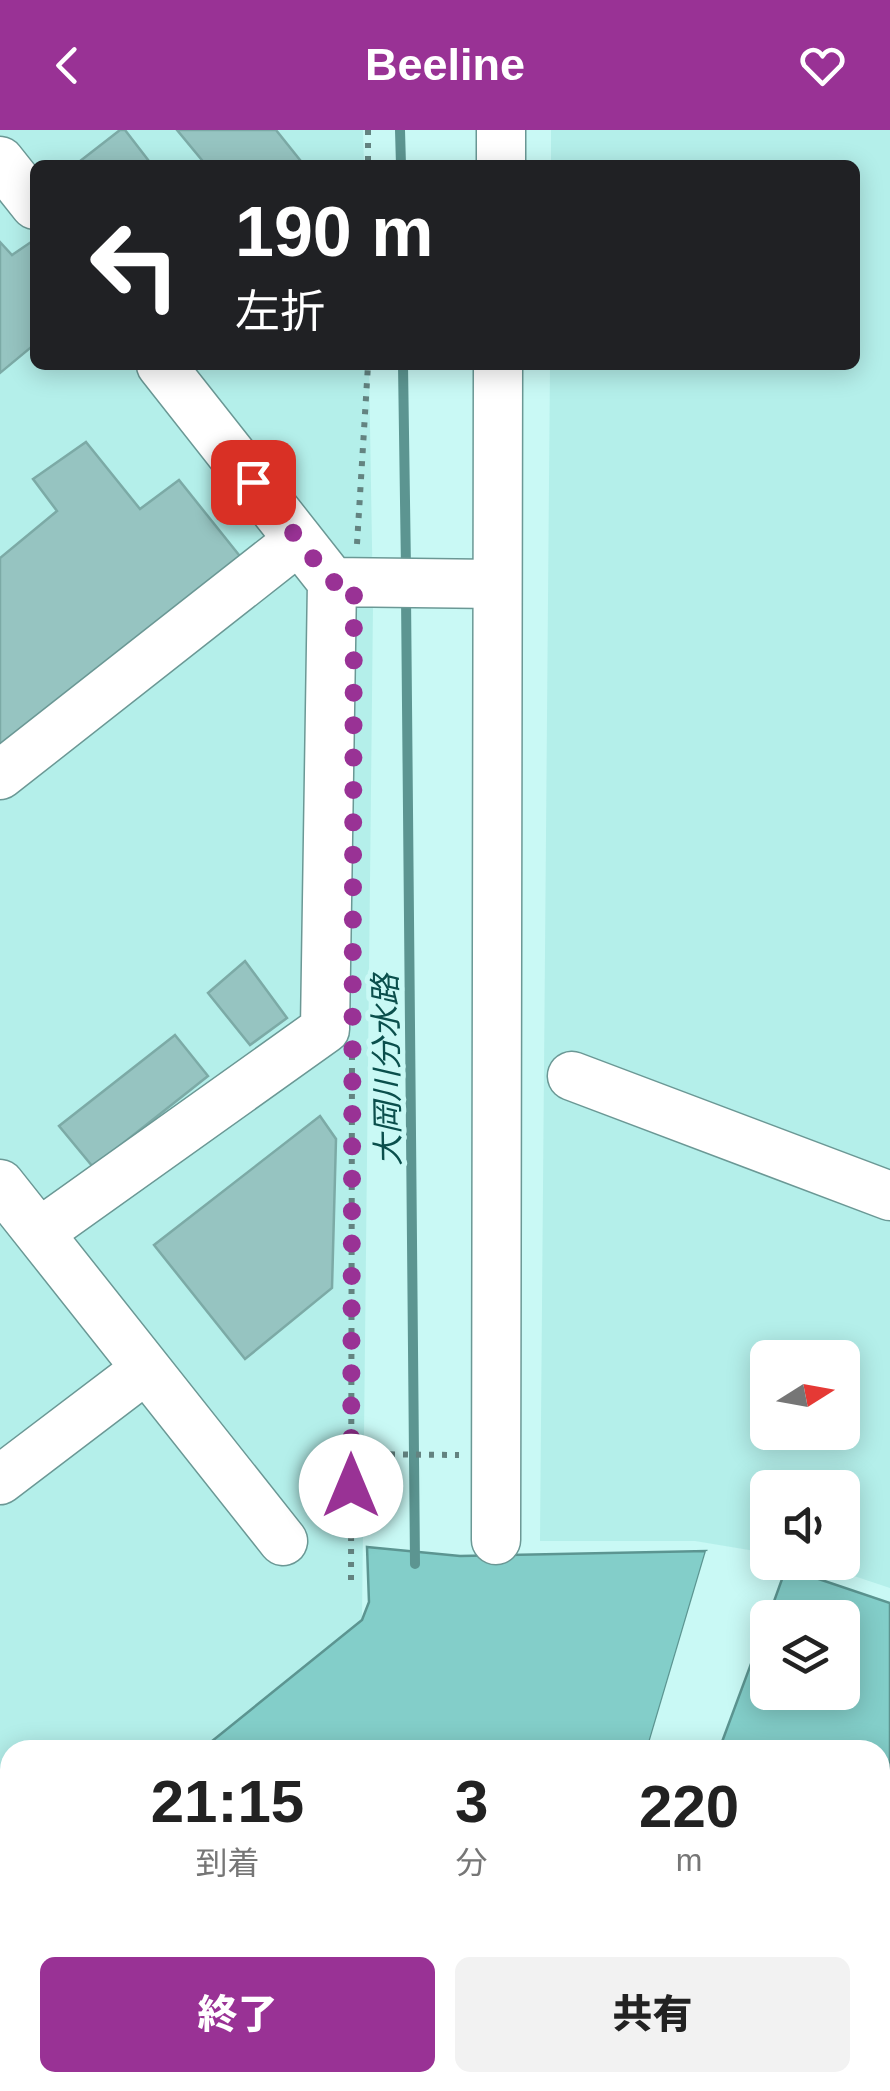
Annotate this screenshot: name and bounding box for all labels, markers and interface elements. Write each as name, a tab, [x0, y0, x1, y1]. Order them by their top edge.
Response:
icon: back	[40, 38, 95, 93]
icon: heart	[795, 38, 850, 93]
text: Beeline	[365, 39, 525, 90]
text: 190 m	[235, 193, 433, 271]
icon: left	[70, 200, 200, 330]
text: 左折	[235, 286, 325, 337]
pin	[211, 440, 296, 525]
icon: arrive	[226, 455, 281, 510]
water label: 大岡川分水路	[367, 971, 407, 1166]
north arrow	[750, 1340, 860, 1450]
map controls	[750, 1340, 860, 1710]
position arrow	[299, 1434, 403, 1538]
button: sound	[750, 1470, 860, 1580]
button: layers	[750, 1600, 860, 1710]
text: 21:15	[151, 1768, 304, 1835]
text: 3	[455, 1768, 488, 1835]
text: 220	[639, 1773, 739, 1840]
text: m	[676, 1842, 702, 1878]
text: 到着	[195, 1845, 259, 1881]
text: 分	[456, 1845, 488, 1881]
button: 終了	[40, 1957, 435, 2072]
button: 共有	[455, 1957, 850, 2072]

